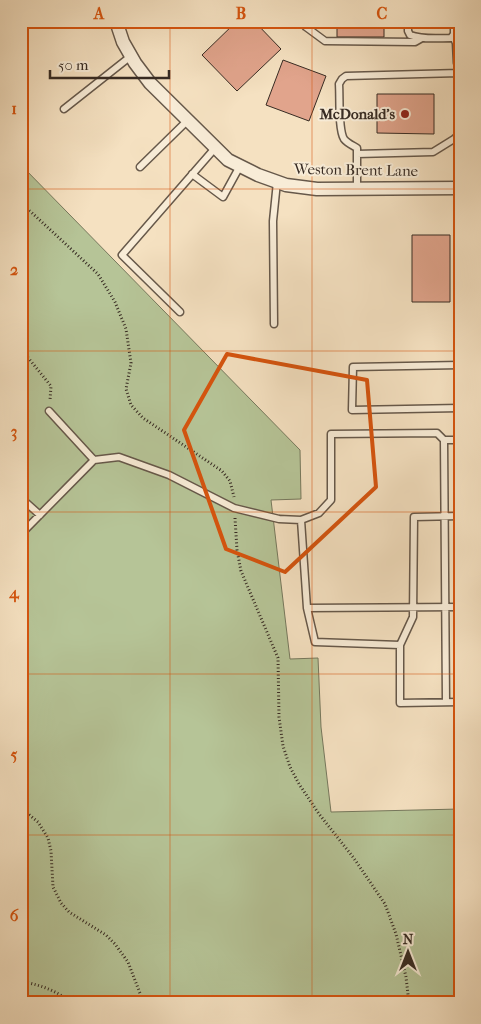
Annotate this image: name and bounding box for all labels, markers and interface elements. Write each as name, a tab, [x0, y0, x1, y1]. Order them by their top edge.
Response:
text: A	[93, 4, 105, 23]
text: B	[236, 4, 246, 23]
text: C	[377, 4, 388, 23]
scale bar	[50, 48, 169, 80]
text: 50 m	[58, 56, 89, 74]
text: 1	[11, 99, 17, 118]
place label: McDonald's	[318, 105, 395, 123]
marker: McDonald's	[399, 108, 411, 120]
street label: Weston Brent Lane	[293, 160, 419, 180]
text: 2	[10, 260, 18, 279]
text: 3	[11, 422, 17, 442]
text: 4	[8, 583, 20, 603]
text: 5	[11, 745, 18, 764]
text: 6	[10, 906, 19, 925]
north arrow	[384, 926, 434, 976]
text: N	[403, 931, 414, 948]

